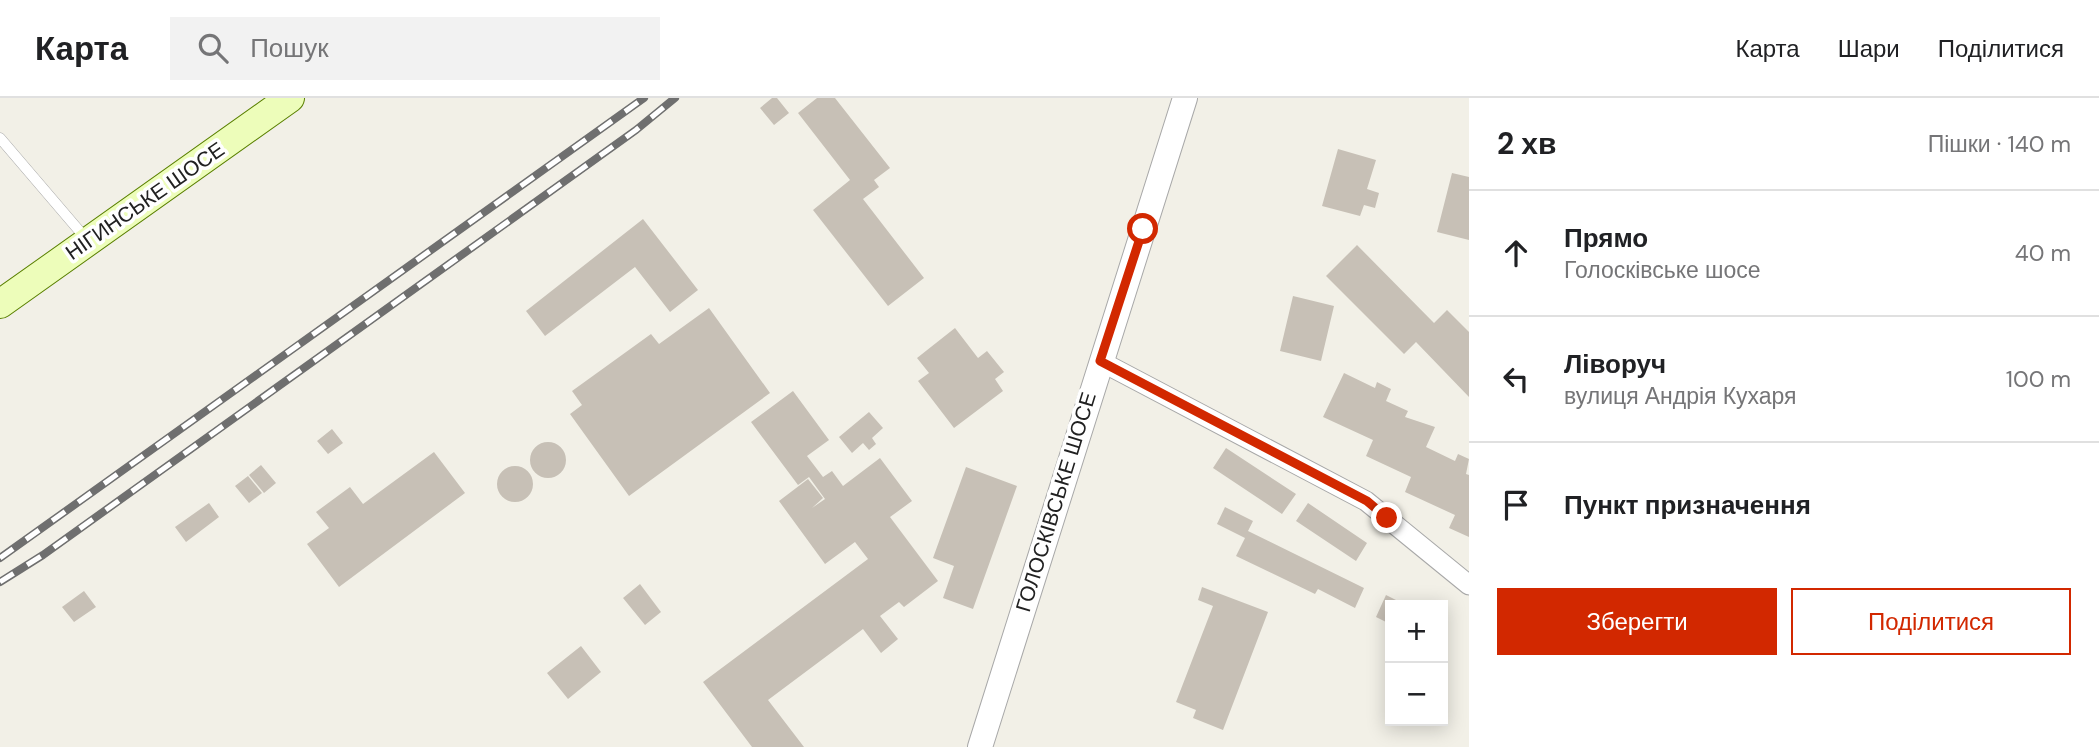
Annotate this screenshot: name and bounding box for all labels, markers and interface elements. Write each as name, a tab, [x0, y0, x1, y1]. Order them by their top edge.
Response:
search box	[170, 17, 660, 80]
text: Карта	[35, 27, 128, 70]
icon: search	[194, 29, 232, 67]
text: Пошук	[250, 31, 329, 65]
text: Карта	[1735, 33, 1800, 64]
text: Шари	[1838, 33, 1900, 64]
text: Поділитися	[1938, 33, 2064, 64]
text: 2 хв	[1497, 124, 1557, 163]
text: Пішки · 140 m	[1928, 129, 2071, 159]
street label: НІГИНСЬКЕ ШОСЕ	[60, 136, 230, 266]
route start	[1127, 213, 1158, 244]
text: Прямо	[1564, 221, 1648, 255]
icon: ahead	[1497, 234, 1535, 272]
text: 40 m	[2015, 238, 2071, 268]
text: Голосківське шосе	[1564, 255, 1761, 285]
text: Ліворуч	[1564, 347, 1666, 381]
icon: left	[1497, 360, 1535, 398]
text: 100 m	[2006, 364, 2071, 394]
text: вулиця Андрія Кухаря	[1564, 381, 1797, 411]
street label: ГОЛОСКІВСЬКЕ ШОСЕ	[1009, 389, 1103, 615]
icon: arrive	[1497, 486, 1535, 524]
text: Пункт призначення	[1564, 488, 1811, 522]
route end	[1371, 502, 1402, 533]
button: Зберегти	[1497, 588, 1777, 655]
button: Поділитися	[1791, 588, 2071, 655]
map controls	[1385, 600, 1448, 726]
button: +	[1385, 600, 1448, 663]
button: −	[1385, 663, 1448, 726]

